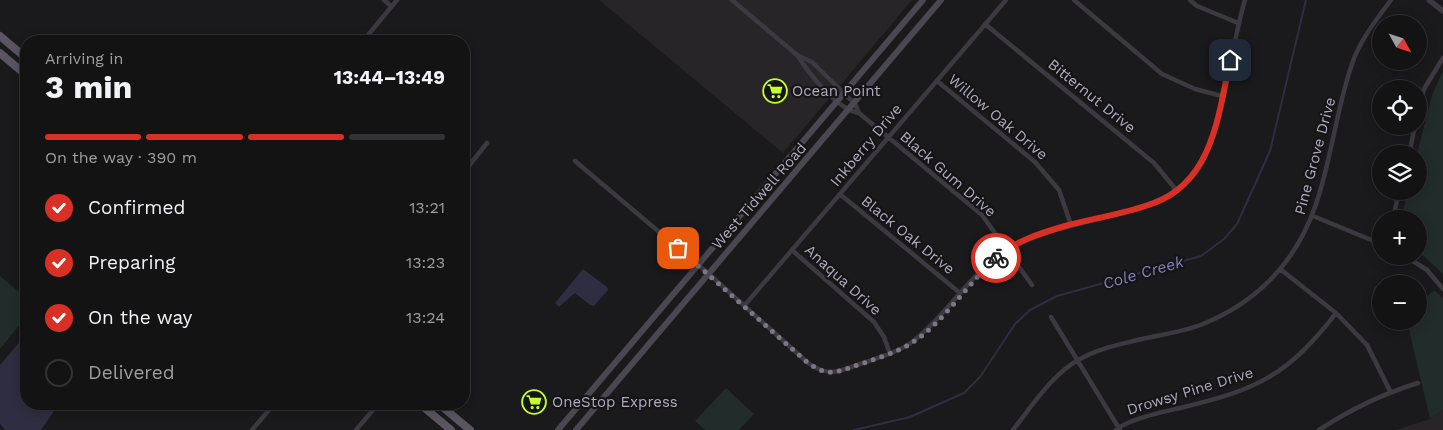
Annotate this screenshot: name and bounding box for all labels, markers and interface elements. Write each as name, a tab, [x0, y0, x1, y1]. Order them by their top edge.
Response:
north arrow	[1372, 15, 1428, 70]
map controls	[1372, 15, 1427, 330]
pin	[1209, 39, 1251, 81]
icon: home	[1216, 46, 1244, 74]
text: Arriving in	[45, 49, 123, 68]
street label: Bitternut Drive	[1045, 55, 1139, 137]
text: 13:44–13:49	[334, 66, 445, 89]
text: 3 min	[45, 68, 132, 106]
street label: Willow Oak Drive	[945, 70, 1051, 164]
supermarket icon: Ocean Point	[762, 78, 788, 104]
button: locate	[1372, 80, 1427, 135]
place label: Ocean Point	[792, 82, 881, 100]
street label: Pine Grove Drive	[1291, 95, 1339, 217]
street label: Inkberry Drive	[826, 100, 906, 190]
street label: Black Gum Drive	[896, 127, 1000, 221]
street label: West Tidwell Road	[708, 139, 810, 253]
button: layers	[1372, 145, 1427, 200]
text: On the way · 390 m	[45, 148, 197, 167]
street label: Black Oak Drive	[858, 192, 958, 278]
icon: check	[45, 194, 73, 222]
text: Confirmed	[88, 196, 185, 219]
text: 13:21	[409, 198, 445, 217]
button: +	[1372, 210, 1427, 265]
pin	[657, 227, 699, 269]
courier	[971, 233, 1021, 283]
icon: bag	[664, 234, 692, 262]
street label: Anaqua Drive	[801, 241, 885, 319]
icon: bike	[982, 244, 1010, 272]
icon: check	[45, 249, 73, 277]
text: Preparing	[88, 251, 175, 274]
water label: Cole Creek	[1101, 252, 1187, 293]
text: 13:23	[406, 253, 445, 272]
button: −	[1372, 275, 1427, 330]
icon: check	[45, 304, 73, 332]
text: On the way	[88, 306, 192, 329]
text: 13:24	[406, 308, 445, 327]
text: Delivered	[88, 361, 175, 384]
street label: Drowsy Pine Drive	[1125, 363, 1255, 419]
supermarket icon: OneStop Express	[521, 389, 547, 415]
place label: OneStop Express	[552, 393, 678, 411]

